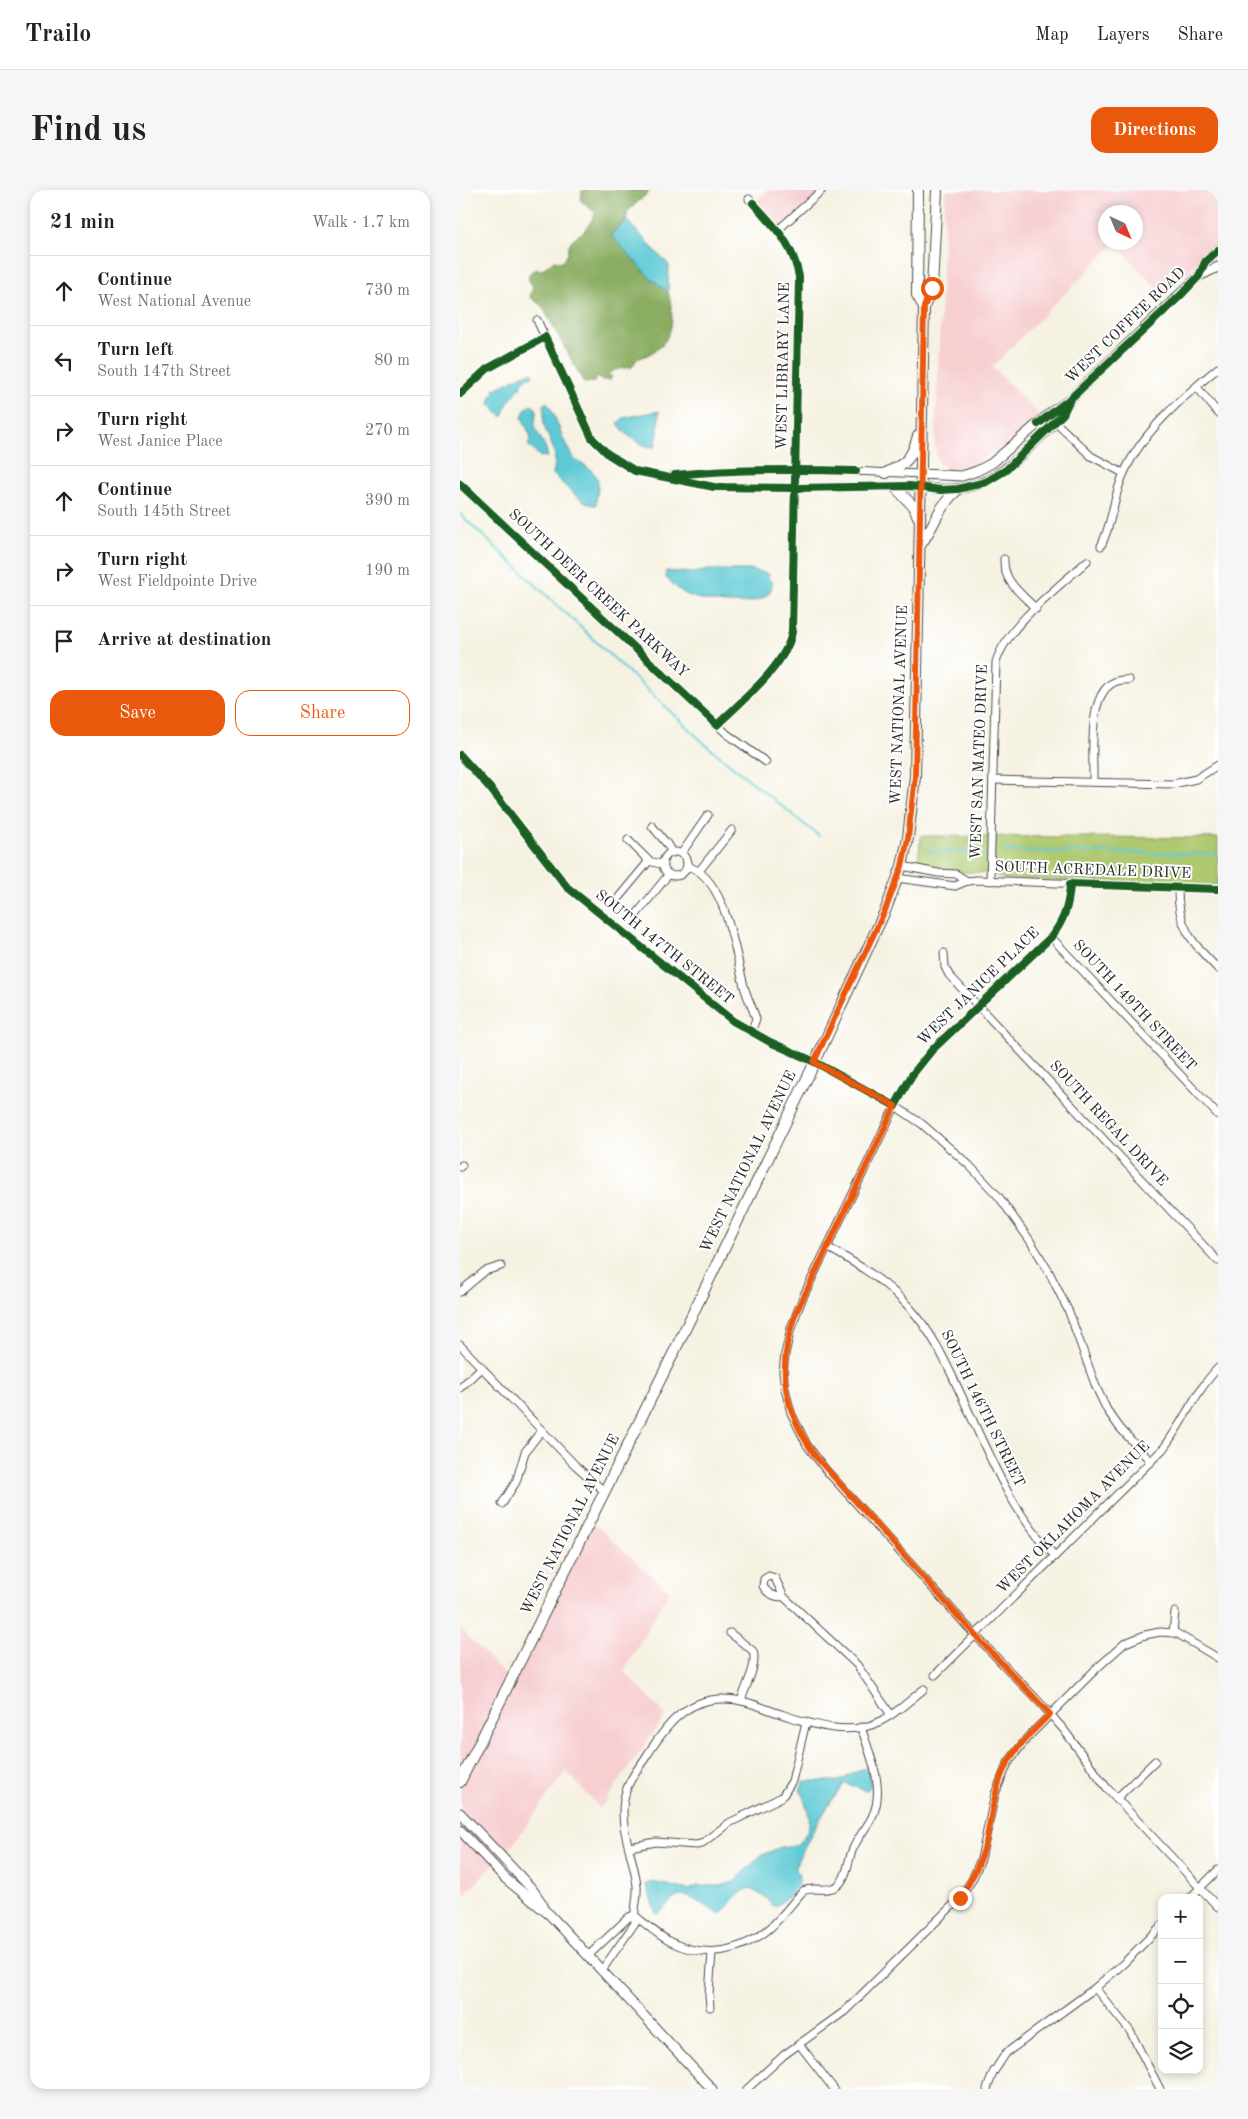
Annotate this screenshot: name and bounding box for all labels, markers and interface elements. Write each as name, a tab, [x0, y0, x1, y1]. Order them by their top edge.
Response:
text: Trailo	[25, 23, 91, 47]
text: Map	[1035, 26, 1069, 44]
text: Layers	[1097, 26, 1149, 44]
text: Share	[1177, 26, 1223, 44]
button: Directions	[1091, 107, 1218, 153]
text: Find us	[30, 113, 146, 148]
north arrow	[1098, 205, 1143, 250]
text: 21 min	[50, 212, 115, 233]
text: Walk · 1.7 km	[312, 215, 410, 231]
street label: WEST COFFEE ROAD	[1063, 265, 1189, 387]
text: Continue	[97, 271, 172, 290]
icon: ahead	[50, 277, 78, 305]
route start	[921, 277, 944, 300]
street label: WEST LIBRARY LANE	[775, 282, 793, 450]
text: 730 m	[365, 283, 410, 299]
text: West National Avenue	[97, 294, 251, 310]
text: Turn left	[97, 341, 174, 360]
icon: left	[50, 347, 78, 375]
text: 80 m	[374, 353, 410, 369]
text: South 147th Street	[97, 364, 231, 380]
text: Turn right	[97, 411, 187, 430]
icon: right	[50, 417, 78, 445]
text: 270 m	[365, 423, 410, 439]
text: West Janice Place	[97, 434, 223, 450]
text: Continue	[97, 481, 172, 500]
icon: ahead	[50, 487, 78, 515]
text: 390 m	[365, 493, 410, 509]
text: South 145th Street	[97, 504, 231, 520]
street label: SOUTH DEER CREEK PARKWAY	[505, 507, 691, 681]
text: Turn right	[97, 551, 187, 570]
icon: right	[50, 557, 78, 585]
text: 190 m	[365, 563, 410, 579]
text: West Fieldpointe Drive	[97, 574, 257, 590]
street label: WEST NATIONAL AVENUE	[889, 605, 911, 805]
icon: arrive	[50, 627, 78, 655]
text: Arrive at destination	[97, 631, 271, 650]
street label: WEST SAN MATEO DRIVE	[969, 664, 991, 860]
button: Save	[50, 690, 225, 736]
button: Share	[235, 690, 410, 736]
street label: SOUTH ACREDALE DRIVE	[994, 860, 1192, 882]
street label: SOUTH 147TH STREET	[592, 888, 736, 1008]
street label: WEST JANICE PLACE	[915, 925, 1043, 1049]
street label: SOUTH 149TH STREET	[1070, 938, 1198, 1074]
street label: SOUTH REGAL DRIVE	[1046, 1058, 1170, 1190]
street label: WEST NATIONAL AVENUE	[698, 1069, 800, 1255]
street label: SOUTH 146TH STREET	[937, 1328, 1027, 1490]
street label: WEST NATIONAL AVENUE	[519, 1432, 623, 1618]
street label: WEST OKLAHOMA AVENUE	[995, 1439, 1153, 1597]
route end	[949, 1887, 972, 1910]
map controls	[1158, 1894, 1203, 2074]
button: +	[1158, 1894, 1203, 1939]
button: −	[1158, 1939, 1203, 1984]
button: locate	[1158, 1984, 1203, 2029]
button: layers	[1158, 2029, 1203, 2074]

